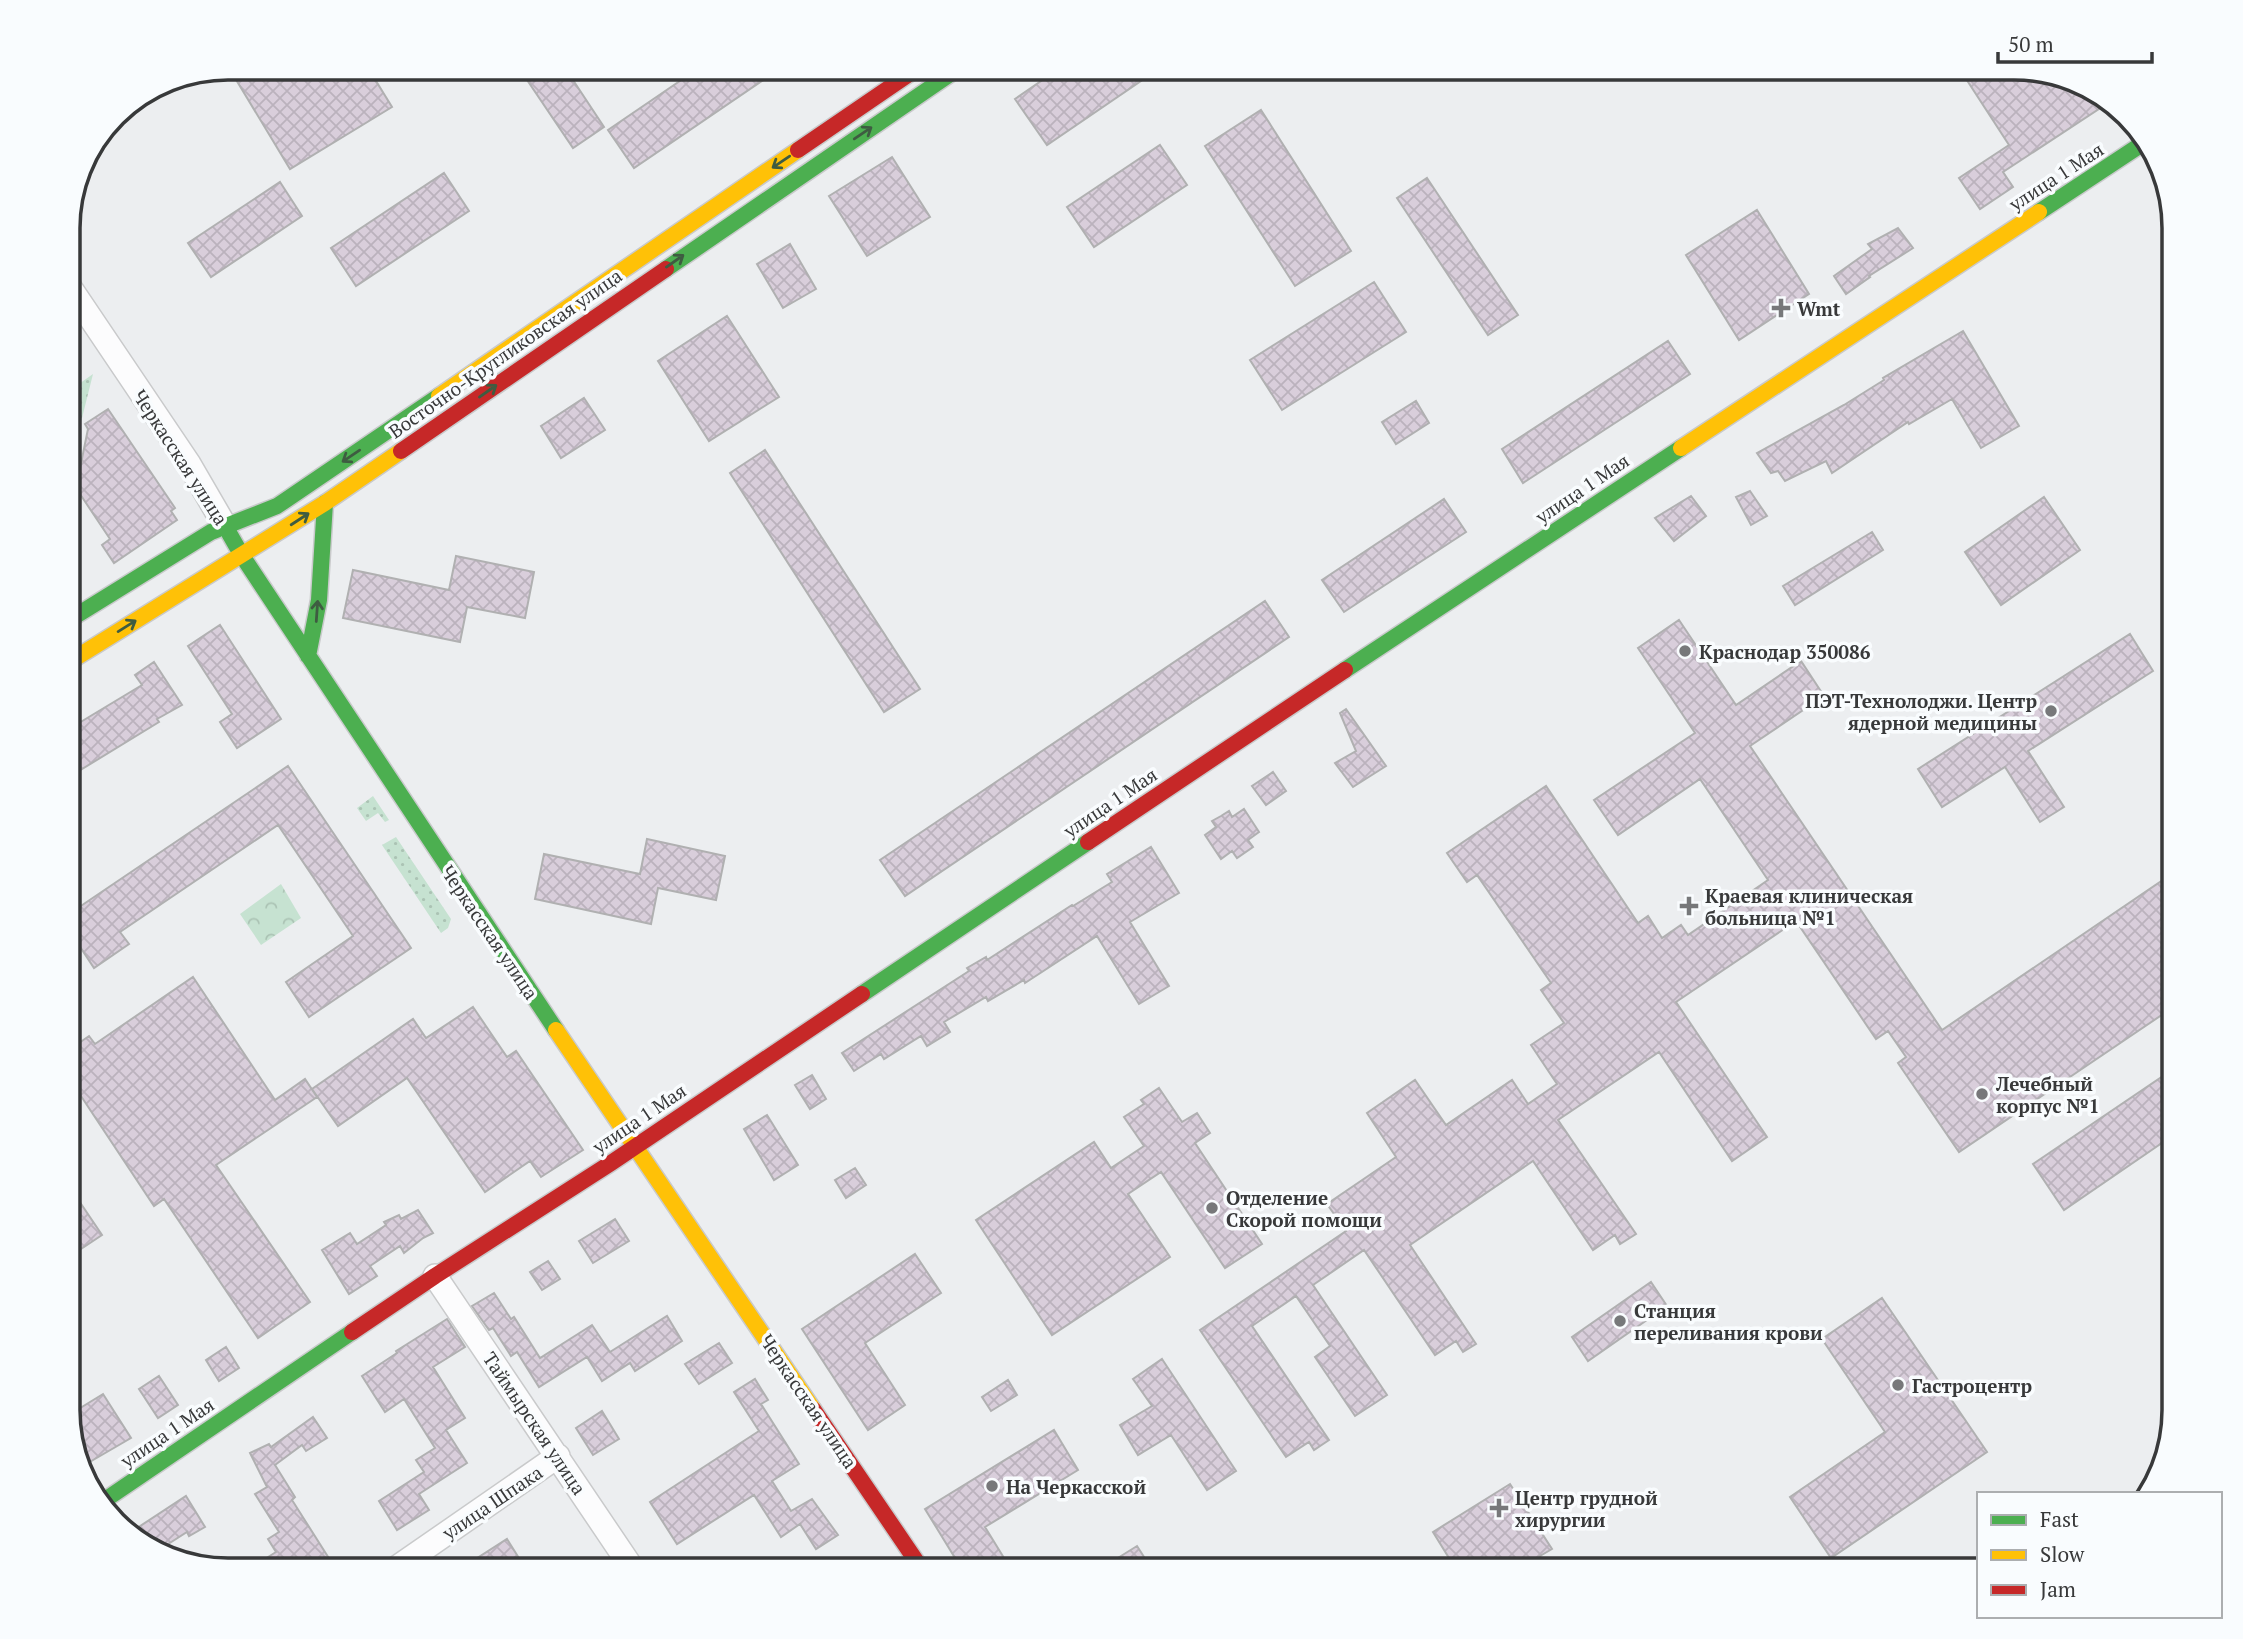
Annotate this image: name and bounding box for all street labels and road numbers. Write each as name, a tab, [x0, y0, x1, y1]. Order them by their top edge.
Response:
street label: улица 1 Мая	[2003, 136, 2108, 216]
street label: Восточно-Кругликовская улица	[383, 262, 627, 443]
street label: Черкасская улица	[128, 385, 234, 530]
street label: улица 1 Мая	[1529, 447, 1634, 529]
street label: улица 1 Мая	[1057, 761, 1162, 843]
street label: Черкасская улица	[436, 860, 544, 1004]
street label: улица 1 Мая	[586, 1077, 691, 1159]
street label: Черкасская улица	[755, 1329, 863, 1473]
street label: Таймырская улица	[478, 1347, 592, 1500]
street label: улица 1 Мая	[114, 1391, 219, 1473]
street label: улица Шпака	[436, 1459, 547, 1545]

